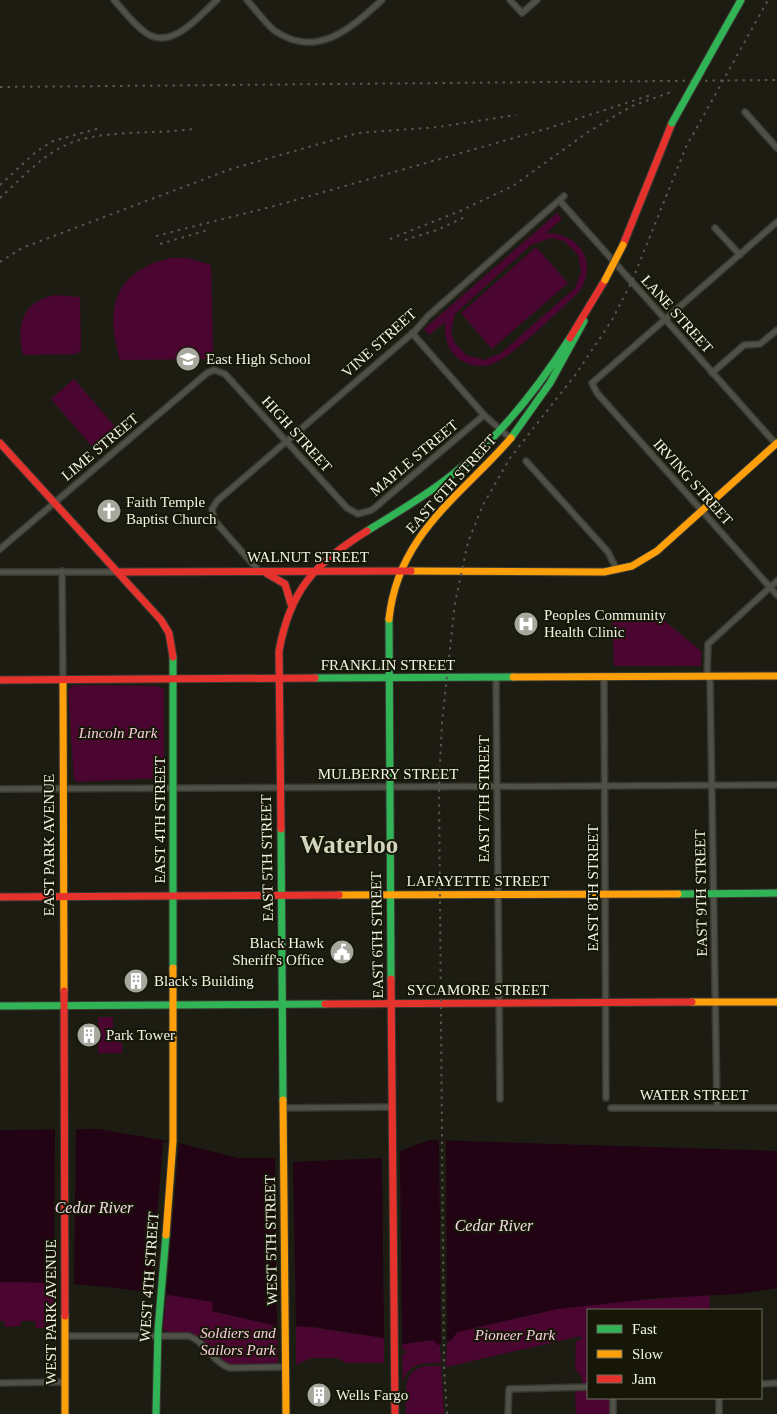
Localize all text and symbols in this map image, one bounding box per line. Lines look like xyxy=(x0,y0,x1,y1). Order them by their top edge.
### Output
street label: LANE STREET xyxy=(638,272,716,356)
street label: VINE STREET xyxy=(339,305,419,381)
school or university icon: East High School xyxy=(175,346,201,372)
place label: East High School xyxy=(206,351,311,367)
street label: HIGH STREET xyxy=(259,393,335,475)
street label: LIME STREET xyxy=(58,410,142,484)
street label: MAPLE STREET xyxy=(367,417,461,499)
street label: EAST 6TH STREET xyxy=(402,431,500,537)
street label: IRVING STREET xyxy=(650,436,736,528)
place label: Faith Temple Baptist Church xyxy=(126,494,217,527)
church icon: Faith Temple Baptist Church xyxy=(96,498,122,524)
street label: WALNUT STREET xyxy=(247,549,369,565)
place label: Peoples Community Health Clinic xyxy=(544,607,667,640)
hospital icon: Peoples Community Health Clinic xyxy=(513,611,539,637)
street label: FRANKLIN STREET xyxy=(321,657,455,673)
park label: Lincoln Park xyxy=(78,725,158,741)
street label: EAST 7TH STREET xyxy=(476,735,492,863)
street label: EAST 4TH STREET xyxy=(152,756,168,884)
street label: MULBERRY STREET xyxy=(318,766,458,782)
street label: EAST PARK AVENUE xyxy=(41,774,57,916)
street label: EAST 5TH STREET xyxy=(258,794,276,922)
street label: EAST 8TH STREET xyxy=(585,824,601,952)
street label: EAST 9TH STREET xyxy=(692,829,710,957)
district label: Waterloo xyxy=(300,831,398,858)
street label: EAST 6TH STREET xyxy=(368,871,386,999)
street label: LAFAYETTE STREET xyxy=(407,873,549,889)
place label: Black Hawk Sheriff's Office xyxy=(232,935,324,968)
public building icon: Black Hawk Sheriff's Office xyxy=(329,939,355,965)
building icon: Black's Building xyxy=(123,968,149,994)
place label: Black's Building xyxy=(154,973,254,989)
street label: SYCAMORE STREET xyxy=(407,982,549,998)
building icon: Park Tower xyxy=(76,1022,102,1048)
place label: Park Tower xyxy=(106,1027,175,1043)
street label: WATER STREET xyxy=(640,1087,748,1103)
street label: WEST 5TH STREET xyxy=(262,1175,280,1305)
water label: Cedar River xyxy=(55,1199,134,1216)
street label: WEST 4TH STREET xyxy=(136,1211,162,1343)
water label: Cedar River xyxy=(455,1217,534,1234)
street label: WEST PARK AVENUE xyxy=(43,1239,59,1385)
legend xyxy=(587,1309,762,1399)
text: Fast xyxy=(632,1321,658,1337)
park label: Soldiers and Sailors Park xyxy=(200,1325,276,1358)
park label: Pioneer Park xyxy=(474,1327,556,1343)
text: Slow xyxy=(632,1346,663,1362)
text: Jam xyxy=(632,1371,656,1387)
building icon: Wells Fargo xyxy=(306,1382,332,1408)
place label: Wells Fargo xyxy=(336,1387,408,1403)

